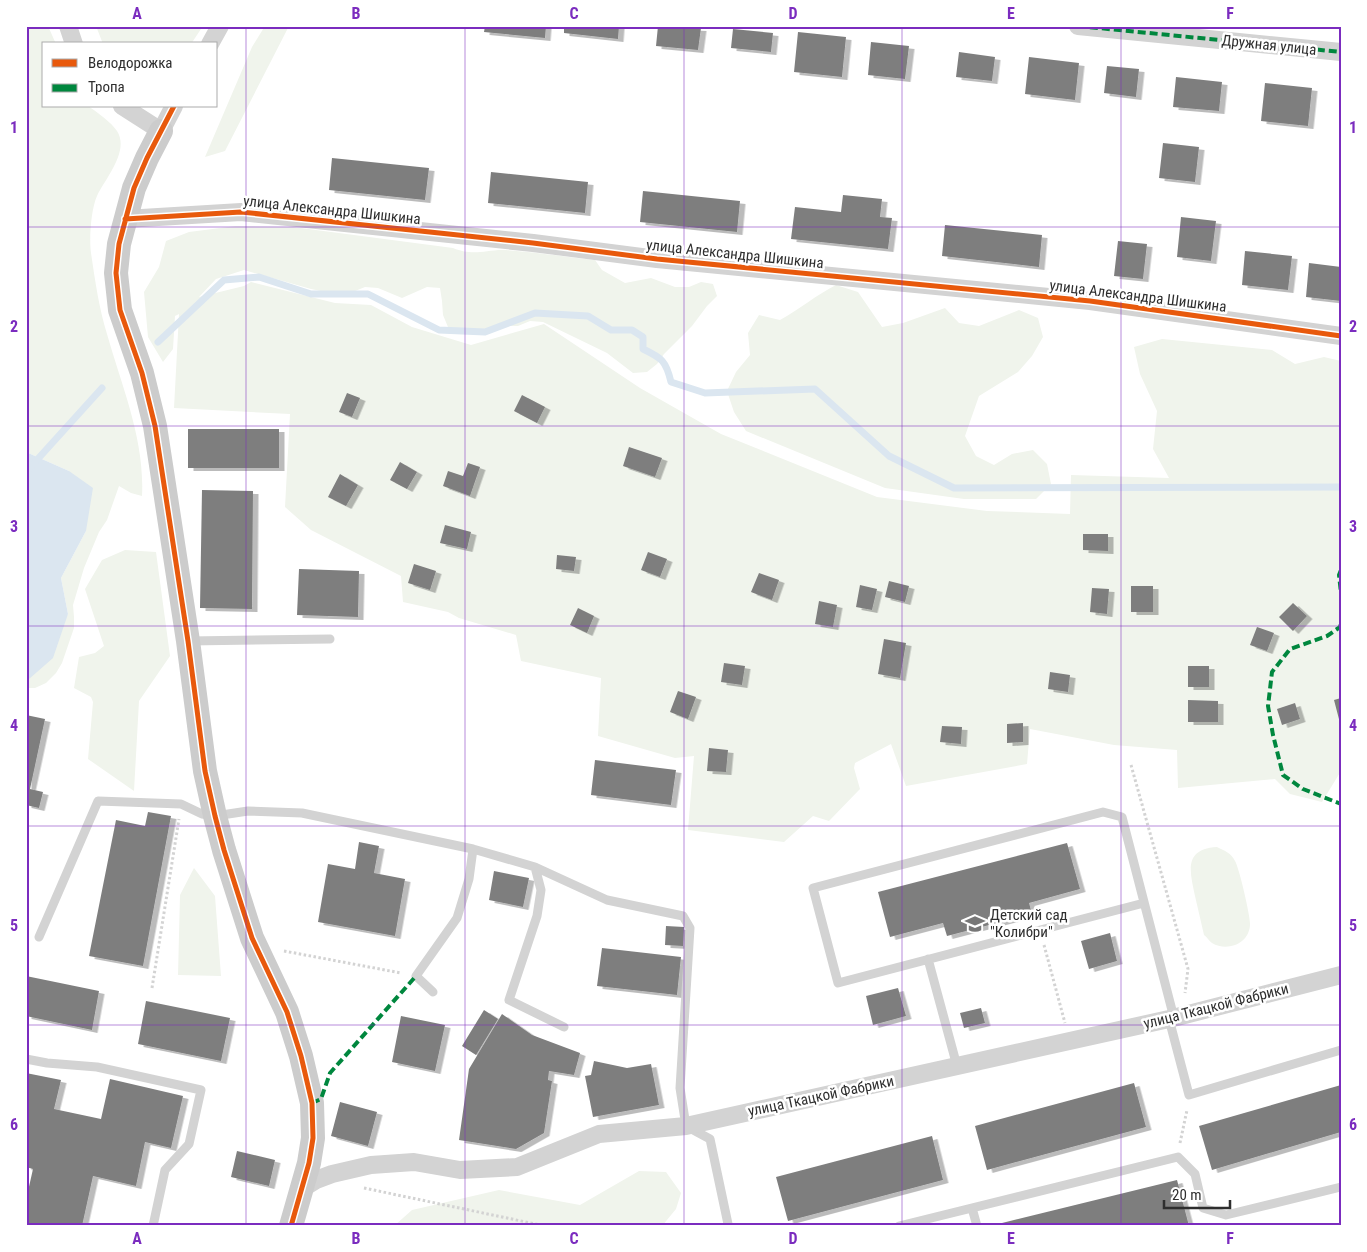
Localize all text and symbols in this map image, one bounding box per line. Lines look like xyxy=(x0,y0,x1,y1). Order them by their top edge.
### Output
text: A xyxy=(132,4,142,23)
text: B xyxy=(352,4,361,23)
text: C xyxy=(569,4,579,23)
text: D xyxy=(788,4,798,23)
text: E xyxy=(1007,4,1015,23)
text: F xyxy=(1226,4,1234,23)
street label: Дружная улица xyxy=(1221,31,1317,59)
legend xyxy=(42,42,218,108)
text: Велодорожка xyxy=(88,54,173,72)
text: Тропа xyxy=(88,78,125,96)
text: 1 xyxy=(10,118,18,137)
text: 1 xyxy=(1349,118,1357,137)
street label: улица Александра Шишкина xyxy=(242,192,422,228)
street label: улица Александра Шишкина xyxy=(645,236,825,272)
street label: улица Александра Шишкина xyxy=(1048,276,1228,316)
text: 2 xyxy=(10,317,18,336)
text: 2 xyxy=(1349,317,1357,336)
text: 3 xyxy=(10,517,18,536)
text: 3 xyxy=(1349,517,1357,536)
text: 4 xyxy=(10,716,18,735)
text: 4 xyxy=(1349,716,1357,735)
place label: Детский сад "Колибри" xyxy=(990,906,1068,941)
school or university icon: Детский сад "Колибри" xyxy=(964,913,986,935)
text: 5 xyxy=(10,916,18,935)
text: 5 xyxy=(1349,916,1357,935)
street label: улица Ткацкой Фабрики xyxy=(1142,979,1290,1033)
street label: улица Ткацкой Фабрики xyxy=(746,1072,896,1120)
text: 6 xyxy=(10,1115,18,1134)
text: 6 xyxy=(1349,1115,1357,1134)
scale bar xyxy=(1164,1177,1231,1209)
text: 20 m xyxy=(1172,1186,1202,1204)
text: A xyxy=(132,1229,142,1248)
text: B xyxy=(352,1229,361,1248)
text: C xyxy=(569,1229,579,1248)
text: D xyxy=(788,1229,798,1248)
text: E xyxy=(1007,1229,1015,1248)
text: F xyxy=(1226,1229,1234,1248)

